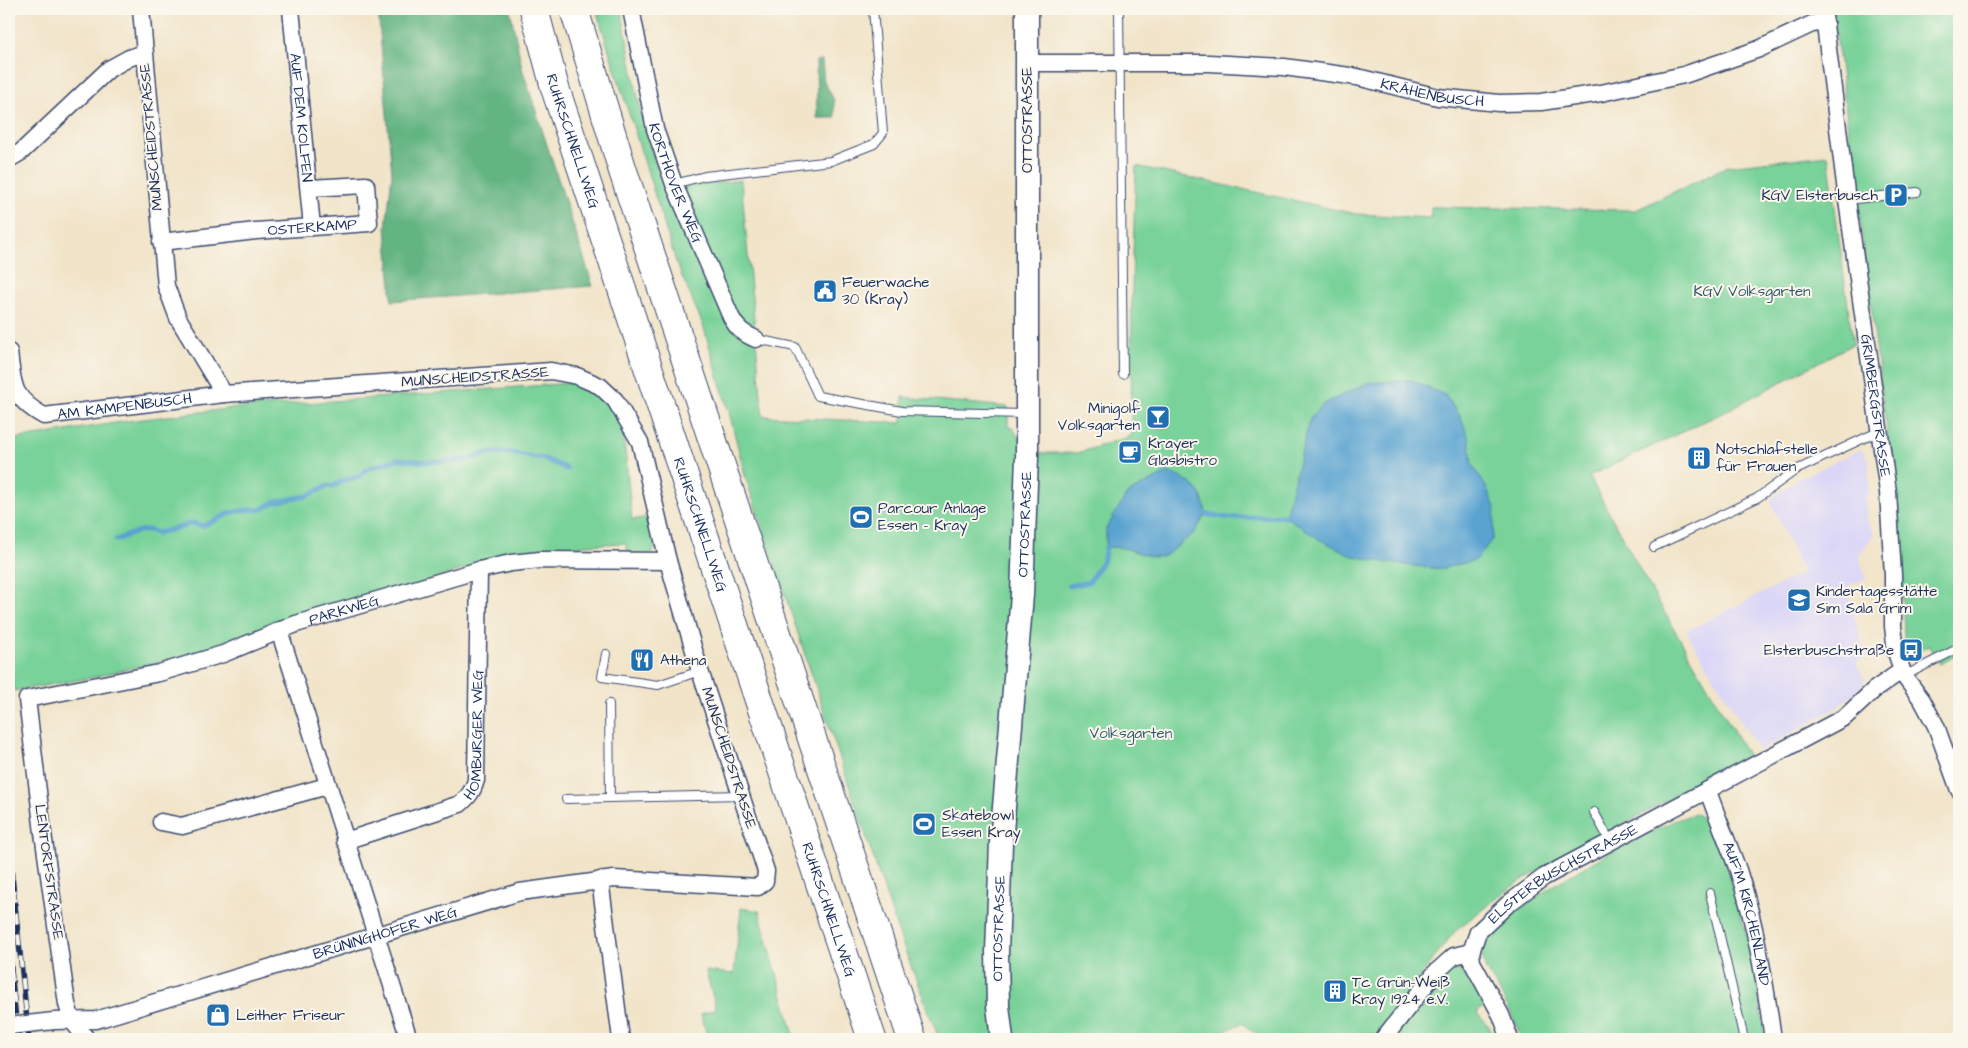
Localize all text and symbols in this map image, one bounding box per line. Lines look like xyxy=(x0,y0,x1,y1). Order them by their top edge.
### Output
street label: AUF DEM KOLFEN xyxy=(285,52,318,183)
street label: MUNSCHEIDSTRASSE xyxy=(134,62,168,212)
street label: OTTOSTRASSE xyxy=(1017,67,1038,173)
street label: RUHRSCHNELLWEG xyxy=(541,72,605,212)
street label: KRÄHENBUSCH xyxy=(1378,73,1485,112)
street label: KORTHOVER WEG xyxy=(644,121,709,246)
parking icon: KGV Elsterbusch xyxy=(1883,182,1909,208)
place label: KGV Elsterbusch xyxy=(1761,185,1879,206)
street label: OSTERKAMP xyxy=(267,213,358,241)
place label: Feuerwache 30 (Kray) xyxy=(842,272,929,311)
public building icon: Feuerwache 30 (Kray) xyxy=(812,278,838,304)
park label: KGV Volksgarten xyxy=(1693,281,1811,303)
street label: GRIMBERGSTRASSE xyxy=(1855,333,1896,478)
street label: MUNSCHEIDSTRASSE xyxy=(401,361,550,393)
street label: AM KAMPENBUSCH xyxy=(56,387,193,425)
place label: Minigolf Volksgarten xyxy=(1058,398,1141,437)
bar icon: Minigolf Volksgarten xyxy=(1145,404,1171,430)
place label: Krayer Glasbistro xyxy=(1148,433,1217,471)
cafe icon: Krayer Glasbistro xyxy=(1117,439,1143,465)
place label: Notschlafstelle für Frauen xyxy=(1716,439,1818,477)
building icon: Notschlafstelle für Frauen xyxy=(1686,445,1712,471)
street label: RUHRSCHNELLWEG xyxy=(668,455,733,595)
street label: OTTOSTRASSE xyxy=(1012,471,1037,578)
place label: Parcour Anlage Essen - Kray xyxy=(878,498,986,537)
sports icon: Parcour Anlage Essen - Kray xyxy=(848,504,874,530)
place label: Kindertagesstätte Sim Sala Grim xyxy=(1816,581,1937,619)
school or university icon: Kindertagesstätte Sim Sala Grim xyxy=(1786,587,1812,613)
street label: PARKWEG xyxy=(306,589,382,630)
bus stop icon: Elsterbuschstraße xyxy=(1898,637,1924,663)
place label: Elsterbuschstraße xyxy=(1764,640,1894,661)
restaurant icon: Athena xyxy=(629,647,655,673)
place label: Athena xyxy=(660,650,707,671)
street label: HOMBURGER WEG xyxy=(458,669,488,804)
street label: MUNSCHEIDSTRASSE xyxy=(696,684,762,832)
park label: Volksgarten xyxy=(1090,723,1173,745)
street label: LENTORFSTRASSE xyxy=(29,803,69,941)
place label: Skatebowl Essen Kray xyxy=(942,805,1021,844)
sports icon: Skatebowl Essen Kray xyxy=(911,811,937,837)
street label: ELSTERBUSCHSTRASSE xyxy=(1483,819,1641,928)
street label: AUF'M KIRCHENLAND xyxy=(1718,838,1775,988)
street label: RUHRSCHNELLWEG xyxy=(797,840,861,980)
street label: OTTOSTRASSE xyxy=(986,875,1010,982)
street label: BRÜNINGHOFER WEG xyxy=(310,901,460,964)
place label: Tc Grün-Weiß Kray 1924 e.V. xyxy=(1352,972,1450,1011)
building icon: Tc Grün-Weiß Kray 1924 e.V. xyxy=(1322,978,1348,1004)
shop icon: Leither Friseur xyxy=(205,1002,231,1028)
place label: Leither Friseur xyxy=(236,1005,345,1026)

